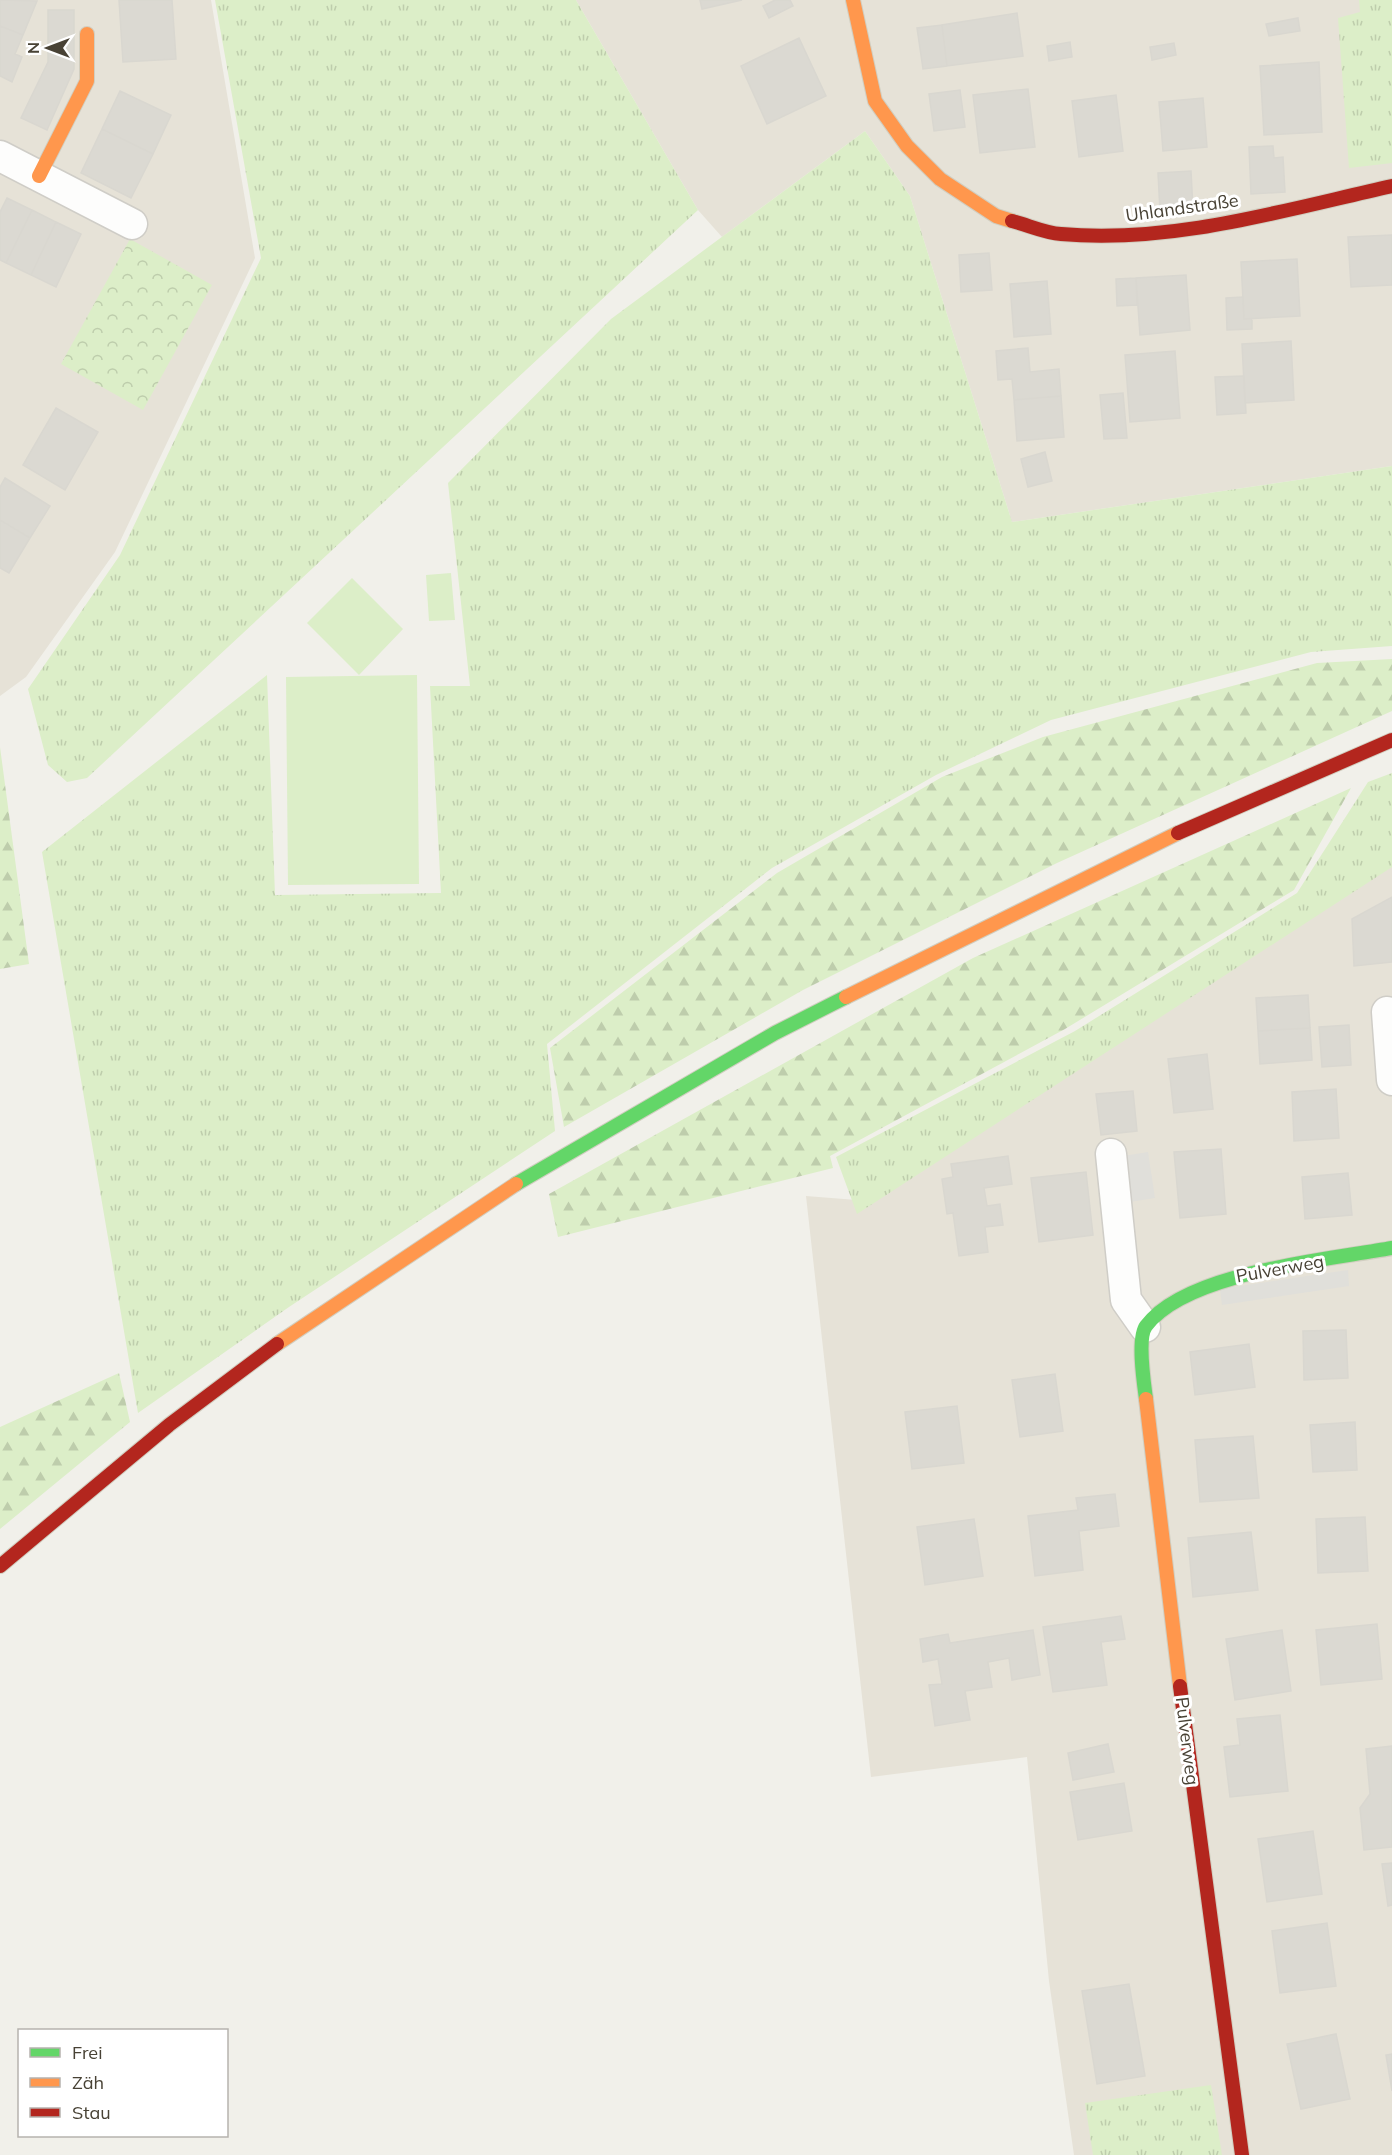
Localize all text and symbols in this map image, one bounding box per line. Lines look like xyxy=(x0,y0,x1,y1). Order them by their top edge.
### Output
north arrow xyxy=(18,18,78,78)
text: N xyxy=(23,42,43,54)
street label: Uhlandstraße xyxy=(1124,188,1240,227)
street label: Pulverweg xyxy=(1234,1249,1326,1288)
street label: Pulverweg xyxy=(1171,1696,1204,1786)
legend xyxy=(18,2029,228,2137)
text: Frei xyxy=(72,2041,102,2064)
text: Zäh xyxy=(72,2071,104,2094)
text: Stau xyxy=(72,2101,111,2124)

